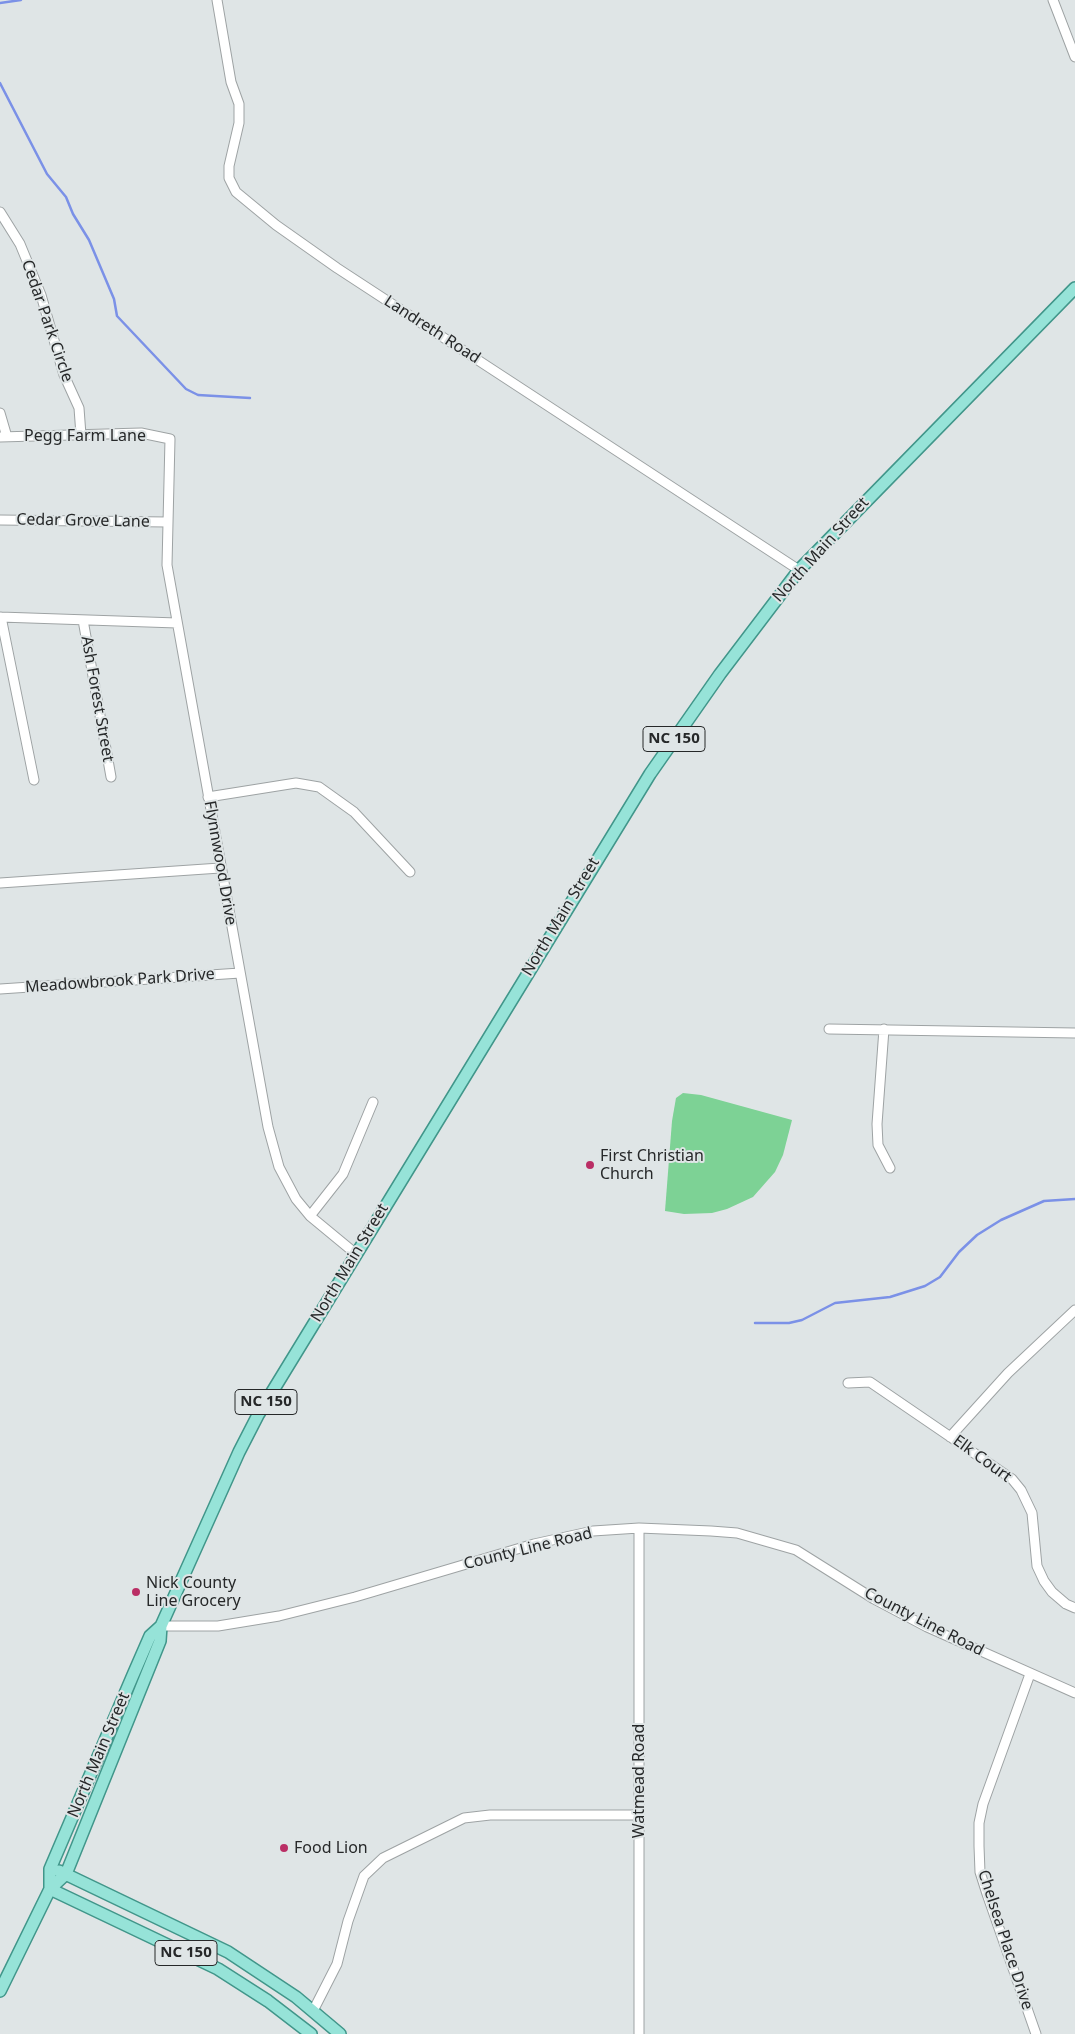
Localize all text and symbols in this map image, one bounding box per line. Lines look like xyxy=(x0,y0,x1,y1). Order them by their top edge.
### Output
street label: Cedar Park Circle xyxy=(17,257,77,385)
street label: Landreth Road xyxy=(380,292,484,368)
street label: Pegg Farm Lane xyxy=(24,426,146,446)
street label: North Main Street xyxy=(769,494,873,606)
street label: Cedar Grove Lane xyxy=(16,510,150,532)
street label: Ash Forest Street xyxy=(76,635,118,763)
road number: NC 150 xyxy=(643,726,705,752)
street label: Flynnwood Drive xyxy=(200,799,240,927)
street label: North Main Street xyxy=(518,854,604,980)
street label: Meadowbrook Park Drive xyxy=(25,965,215,997)
place label: First Christian Church xyxy=(600,1146,704,1184)
marker: First Christian Church xyxy=(584,1159,596,1171)
street label: North Main Street xyxy=(307,1200,393,1326)
road number: NC 150 xyxy=(235,1390,297,1414)
street label: Elk Court xyxy=(949,1431,1015,1487)
street label: County Line Road xyxy=(462,1524,594,1574)
place label: Nick County Line Grocery xyxy=(146,1573,241,1611)
street label: County Line Road xyxy=(861,1584,987,1660)
marker: Nick County Line Grocery xyxy=(130,1586,142,1598)
street label: North Main Street xyxy=(64,1689,134,1821)
street label: Watmead Road xyxy=(629,1724,649,1838)
place label: Food Lion xyxy=(294,1838,368,1858)
marker: Food Lion xyxy=(278,1842,290,1854)
street label: Chelsea Place Drive xyxy=(973,1868,1037,2012)
road number: NC 150 xyxy=(155,1940,217,1966)

